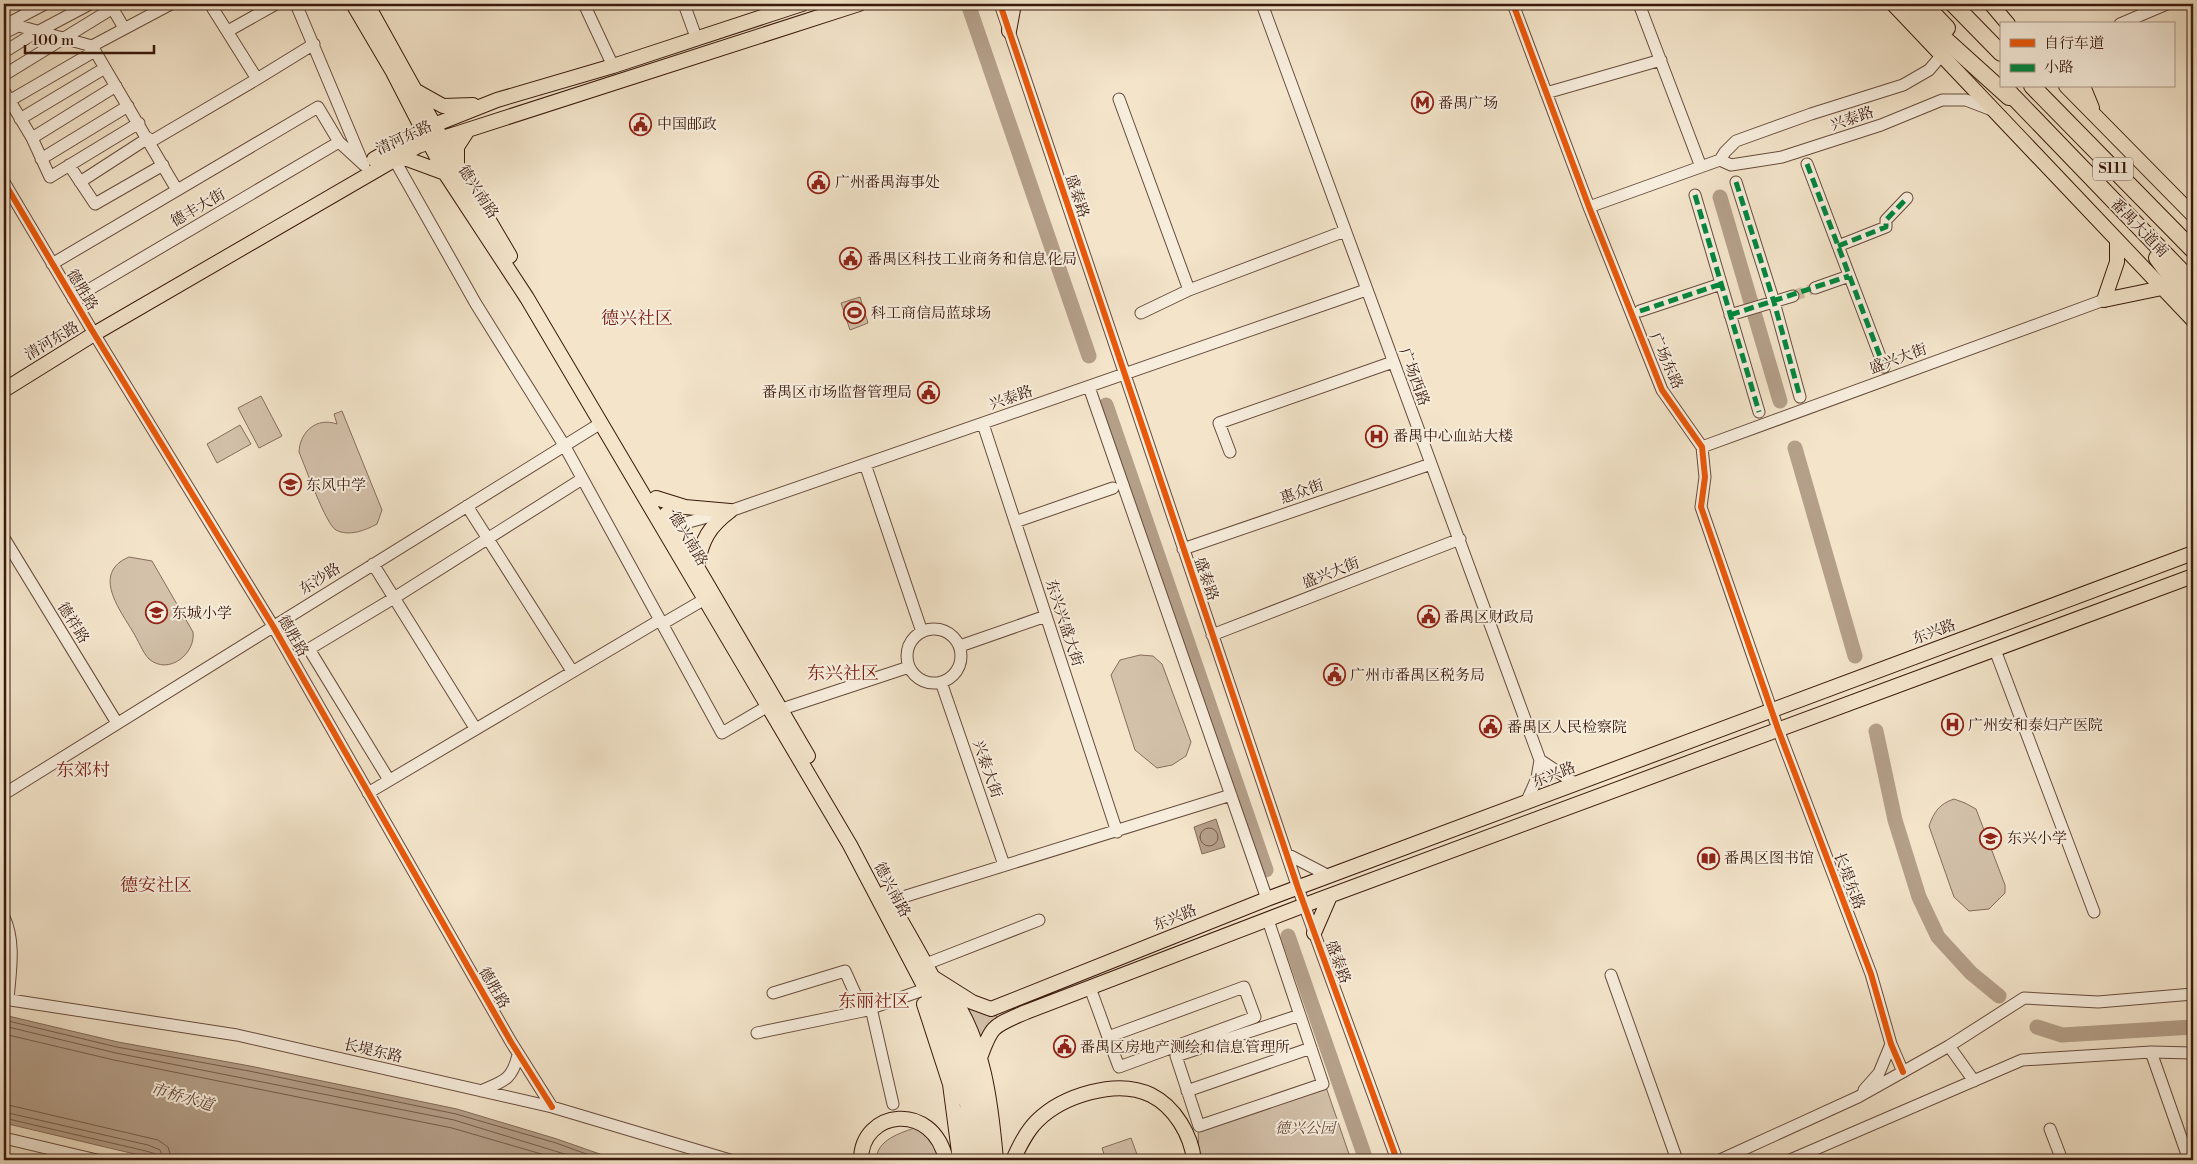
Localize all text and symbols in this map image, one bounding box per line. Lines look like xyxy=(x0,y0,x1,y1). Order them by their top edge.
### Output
scale bar xyxy=(25,22,154,54)
legend xyxy=(2000,22,2174,88)
text: 100 m xyxy=(32,31,74,50)
text: 自行车道 xyxy=(2044,34,2104,53)
text: 小路 xyxy=(2044,58,2074,77)
metro station icon: 番禺广场 xyxy=(1410,91,1434,115)
place label: 番禺广场 xyxy=(1438,94,1498,113)
street label: 兴泰路 xyxy=(1828,103,1876,135)
public building icon: 中国邮政 xyxy=(629,112,653,136)
place label: 中国邮政 xyxy=(657,115,717,134)
street label: 清河东路 xyxy=(373,117,435,159)
road number: S111 xyxy=(2093,157,2133,180)
street label: 德兴南路 xyxy=(454,162,502,222)
public building icon: 广州番禺海事处 xyxy=(807,170,831,194)
street label: 盛泰路 xyxy=(1061,172,1093,220)
place label: 广州番禺海事处 xyxy=(835,173,940,192)
street label: 德丰大街 xyxy=(167,185,229,231)
street label: 番禺大道南 xyxy=(2106,194,2172,262)
public building icon: 番禺区科技工业商务和信息化局 xyxy=(839,247,863,271)
place label: 番禺区科技工业商务和信息化局 xyxy=(867,250,1077,269)
street label: 德胜路 xyxy=(62,266,102,314)
sports icon: 科工商信局蓝球场 xyxy=(843,301,867,325)
place label: 科工商信局蓝球场 xyxy=(871,304,991,323)
district label: 德兴社区 xyxy=(601,307,673,330)
street label: 清河东路 xyxy=(21,317,83,365)
street label: 广场东路 xyxy=(1645,330,1687,392)
street label: 盛兴大街 xyxy=(1867,340,1929,378)
street label: 广场西路 xyxy=(1395,346,1433,408)
public building icon: 番禺区市场监督管理局 xyxy=(916,380,940,404)
street label: 兴泰路 xyxy=(987,382,1035,414)
place label: 番禺区市场监督管理局 xyxy=(762,383,912,402)
hospital icon: 番禺中心血站大楼 xyxy=(1365,424,1389,448)
place label: 番禺中心血站大楼 xyxy=(1393,427,1513,446)
school or university icon: 东风中学 xyxy=(278,473,302,497)
place label: 东风中学 xyxy=(306,476,366,495)
street label: 惠众街 xyxy=(1278,476,1326,508)
street label: 德兴南路 xyxy=(664,508,712,570)
street label: 盛兴大街 xyxy=(1300,553,1362,593)
street label: 盛泰路 xyxy=(1190,555,1222,603)
street label: 东沙路 xyxy=(296,559,344,599)
street label: 东兴兴盛大街 xyxy=(1041,577,1087,669)
street label: 德祥路 xyxy=(53,599,93,647)
school or university icon: 东城小学 xyxy=(144,601,168,625)
place label: 东城小学 xyxy=(172,604,232,623)
public building icon: 番禺区财政局 xyxy=(1416,605,1440,629)
place label: 番禺区财政局 xyxy=(1444,608,1534,627)
street label: 德胜路 xyxy=(274,612,312,660)
street label: 东兴路 xyxy=(1910,615,1958,649)
district label: 东兴社区 xyxy=(807,662,879,685)
public building icon: 广州市番禺区税务局 xyxy=(1322,663,1346,687)
place label: 广州市番禺区税务局 xyxy=(1350,666,1485,685)
hospital icon: 广州安和泰妇产医院 xyxy=(1940,713,1964,737)
public building icon: 番禺区人民检察院 xyxy=(1479,715,1503,739)
place label: 广州安和泰妇产医院 xyxy=(1968,716,2103,735)
place label: 番禺区人民检察院 xyxy=(1507,718,1627,737)
street label: 兴泰大街 xyxy=(968,738,1006,800)
street label: 东兴路 xyxy=(1530,758,1578,792)
district label: 东郊村 xyxy=(56,759,110,782)
school or university icon: 东兴小学 xyxy=(1979,826,2003,850)
place label: 东兴小学 xyxy=(2007,829,2067,848)
library icon: 番禺区图书馆 xyxy=(1696,846,1720,870)
place label: 番禺区图书馆 xyxy=(1724,849,1814,868)
street label: 长堤东路 xyxy=(1829,850,1869,912)
street label: 德兴南路 xyxy=(870,859,914,921)
district label: 德安社区 xyxy=(120,874,192,897)
street label: 东兴路 xyxy=(1151,901,1199,935)
street label: 盛泰路 xyxy=(1321,938,1355,986)
street label: 德胜路 xyxy=(475,964,513,1012)
district label: 东丽社区 xyxy=(838,990,910,1013)
street label: 长堤东路 xyxy=(342,1035,404,1067)
public building icon: 番禺区房地产测绘和信息管理所 xyxy=(1052,1035,1076,1059)
place label: 番禺区房地产测绘和信息管理所 xyxy=(1080,1038,1290,1057)
water label: 市桥水道 xyxy=(148,1079,217,1116)
park label: 德兴公园 xyxy=(1275,1119,1337,1138)

